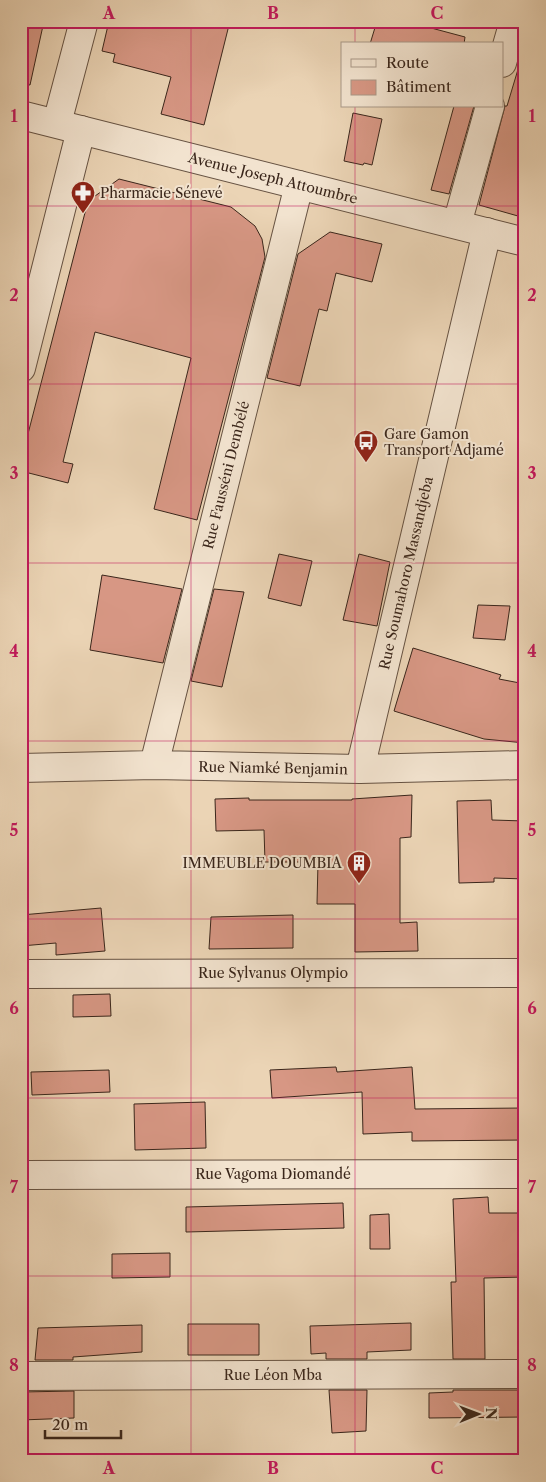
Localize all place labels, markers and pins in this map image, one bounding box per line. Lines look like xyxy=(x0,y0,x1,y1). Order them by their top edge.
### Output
pharmacy icon: Pharmacie Sénevé xyxy=(70,180,96,214)
place label: Pharmacie Sénevé xyxy=(100,184,223,202)
place label: Gare Gamon Transport Adjamé xyxy=(384,425,504,459)
bus stop icon: Gare Gamon Transport Adjamé xyxy=(353,429,379,463)
building icon: IMMEUBLE DOUMBIA xyxy=(346,850,372,884)
place label: IMMEUBLE DOUMBIA xyxy=(183,854,343,872)

